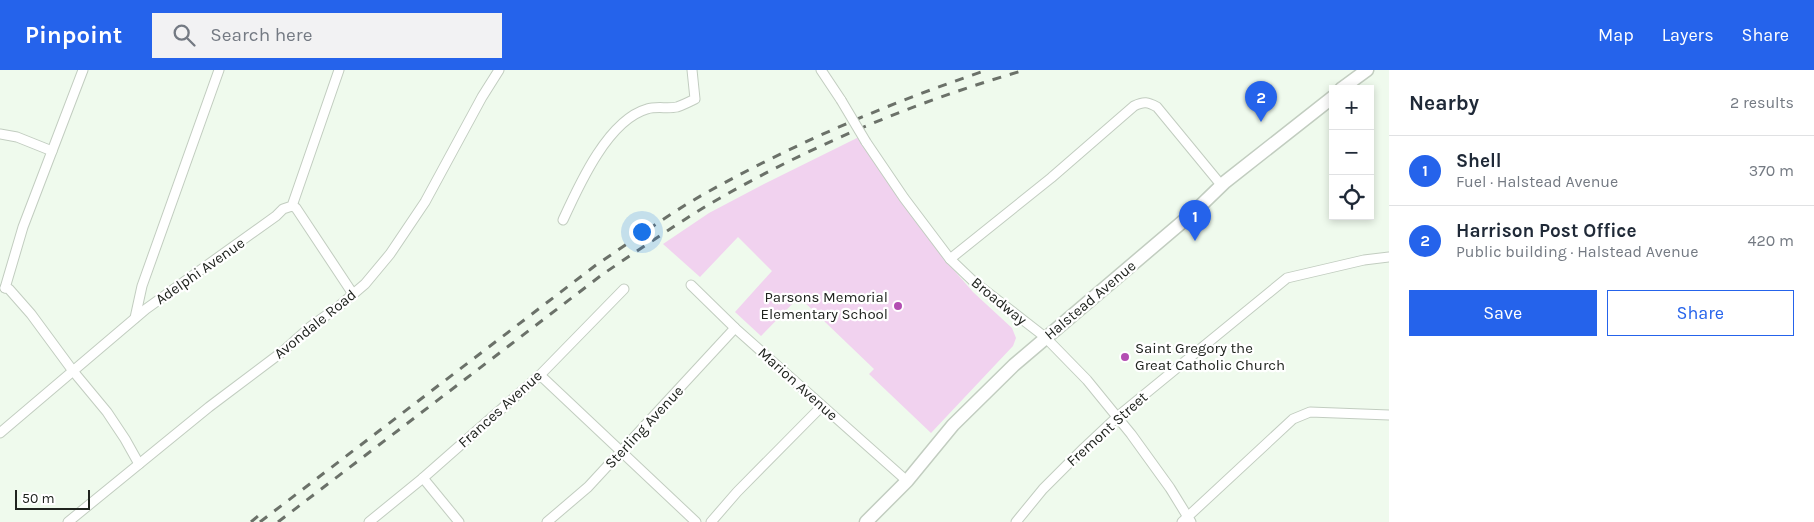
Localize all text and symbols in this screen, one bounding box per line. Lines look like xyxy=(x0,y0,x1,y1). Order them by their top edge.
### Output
search box xyxy=(152,13,502,58)
text: Pinpoint xyxy=(25,21,122,49)
icon: search xyxy=(170,21,198,49)
text: Search here xyxy=(210,24,312,46)
text: Map xyxy=(1598,24,1634,46)
text: Layers xyxy=(1662,24,1714,46)
text: Share xyxy=(1742,24,1789,46)
pin: 2 xyxy=(1245,81,1277,122)
map controls xyxy=(1329,85,1374,220)
button: + xyxy=(1329,85,1374,130)
text: Nearby xyxy=(1409,91,1479,115)
text: 2 results xyxy=(1730,93,1794,112)
button: − xyxy=(1329,130,1374,175)
text: Shell xyxy=(1456,150,1502,172)
text: 1 xyxy=(1422,161,1428,180)
text: 370 m xyxy=(1749,161,1794,180)
text: Fuel · Halstead Avenue xyxy=(1456,172,1618,191)
button: locate xyxy=(1329,175,1374,220)
pin: 1 xyxy=(1179,200,1211,241)
your location xyxy=(629,219,655,245)
text: Harrison Post Office xyxy=(1456,220,1637,242)
text: 2 xyxy=(1420,231,1430,250)
text: 420 m xyxy=(1748,231,1794,250)
street label: Adelphi Avenue xyxy=(152,234,248,308)
text: Public building · Halstead Avenue xyxy=(1456,242,1699,261)
street label: Halstead Avenue xyxy=(1041,257,1139,343)
street label: Broadway xyxy=(968,273,1030,329)
street label: Avondale Road xyxy=(270,285,360,363)
place label: Parsons Memorial Elementary School xyxy=(761,288,888,323)
button: Save xyxy=(1409,290,1597,336)
button: Share xyxy=(1607,290,1794,336)
marker: Parsons Memorial Elementary School xyxy=(892,300,904,312)
place label: Saint Gregory the Great Catholic Church xyxy=(1135,339,1285,374)
street label: Marion Avenue xyxy=(754,344,842,424)
marker: Saint Gregory the Great Catholic Church xyxy=(1119,351,1131,363)
street label: Frances Avenue xyxy=(454,367,546,451)
street label: Sterling Avenue xyxy=(601,382,687,472)
street label: Fremont Street xyxy=(1063,388,1151,470)
scale bar xyxy=(15,487,90,510)
text: 50 m xyxy=(22,490,55,507)

